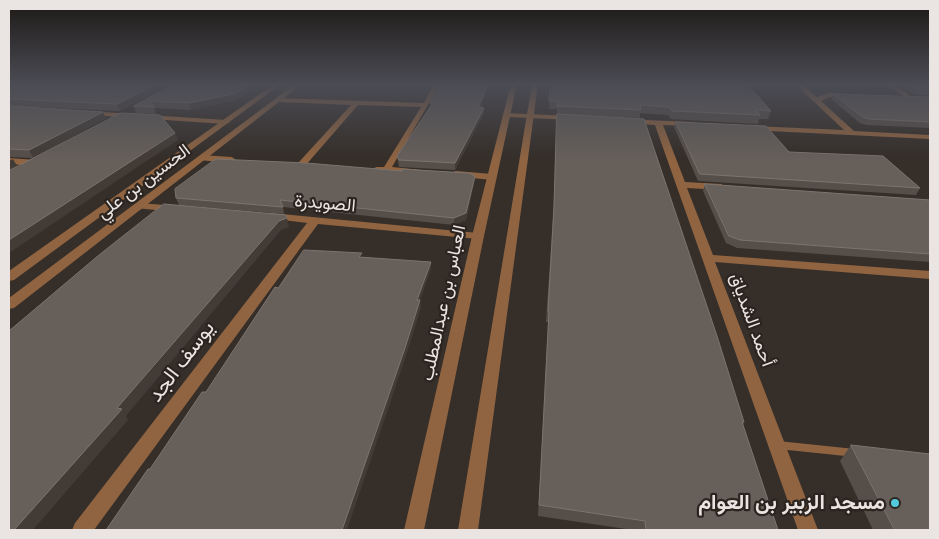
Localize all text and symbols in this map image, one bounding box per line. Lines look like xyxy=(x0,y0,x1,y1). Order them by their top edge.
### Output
street label: الحسين بن علي xyxy=(93,140,195,224)
street label: الصويدرة xyxy=(294,191,356,217)
street label: العباس بن عبدالمطلب xyxy=(417,223,471,383)
street label: أحمد الشدياق xyxy=(724,270,778,370)
street label: يوسف الجد xyxy=(143,317,221,407)
place label: مسجد الزبير بن العوام xyxy=(698,490,885,516)
marker: مسجد الزبير بن العوام xyxy=(889,497,901,509)

